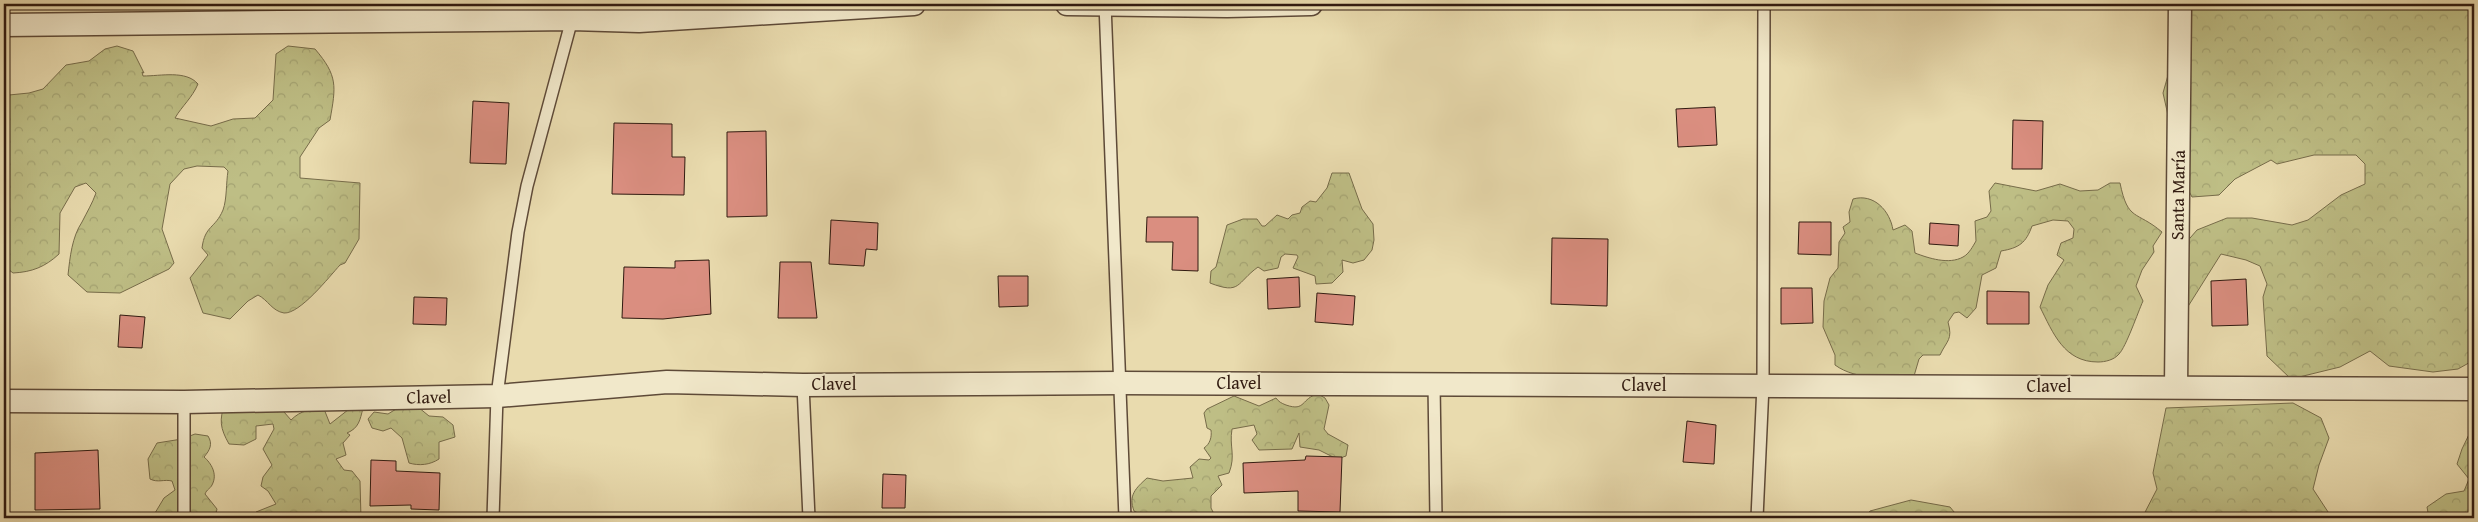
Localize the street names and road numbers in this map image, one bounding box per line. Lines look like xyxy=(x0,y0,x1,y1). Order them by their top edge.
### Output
street label: Santa María xyxy=(2163,149,2192,240)
street label: Clavel xyxy=(1216,369,1262,396)
street label: Clavel xyxy=(811,370,857,397)
street label: Clavel xyxy=(1621,371,1667,398)
street label: Clavel xyxy=(2026,372,2072,399)
street label: Clavel xyxy=(406,383,452,410)

